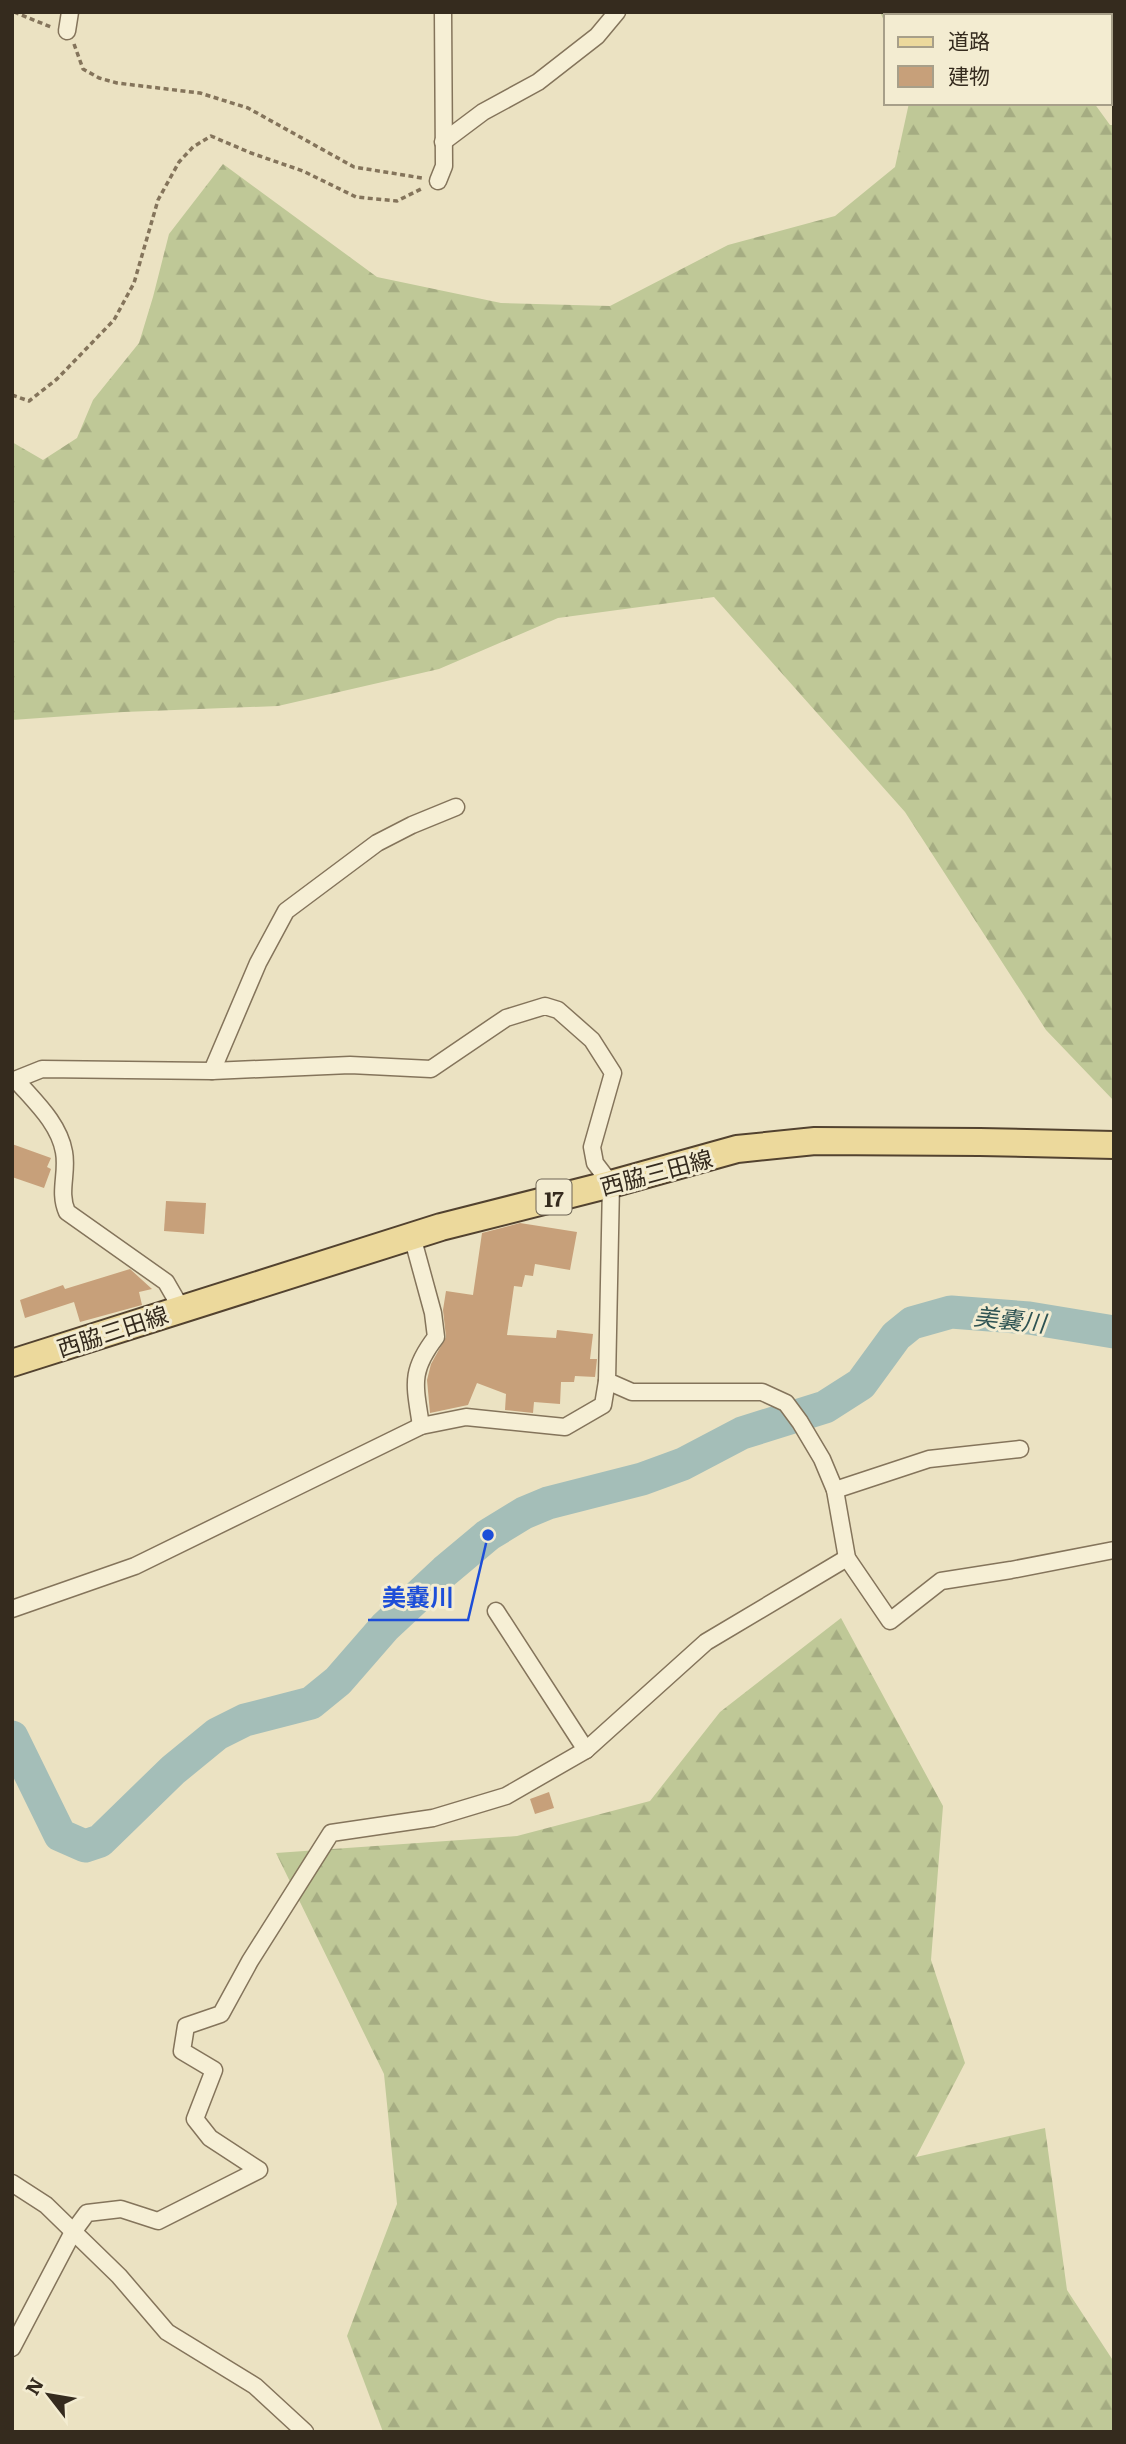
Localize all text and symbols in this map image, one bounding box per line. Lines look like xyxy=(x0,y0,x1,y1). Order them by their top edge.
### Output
legend xyxy=(884,14,1112,105)
text: 道路 xyxy=(948,24,990,55)
text: 建物 xyxy=(948,59,990,90)
street label: 西脇三田線 xyxy=(596,1140,716,1202)
road number: 17 xyxy=(536,1180,572,1214)
street label: 西脇三田線 xyxy=(52,1296,172,1364)
water label: 美嚢川 xyxy=(972,1297,1051,1339)
callout: 美嚢川 xyxy=(368,1575,468,1620)
text: 美嚢川 xyxy=(382,1578,454,1613)
north arrow xyxy=(14,2360,84,2430)
text: N xyxy=(17,2372,50,2400)

